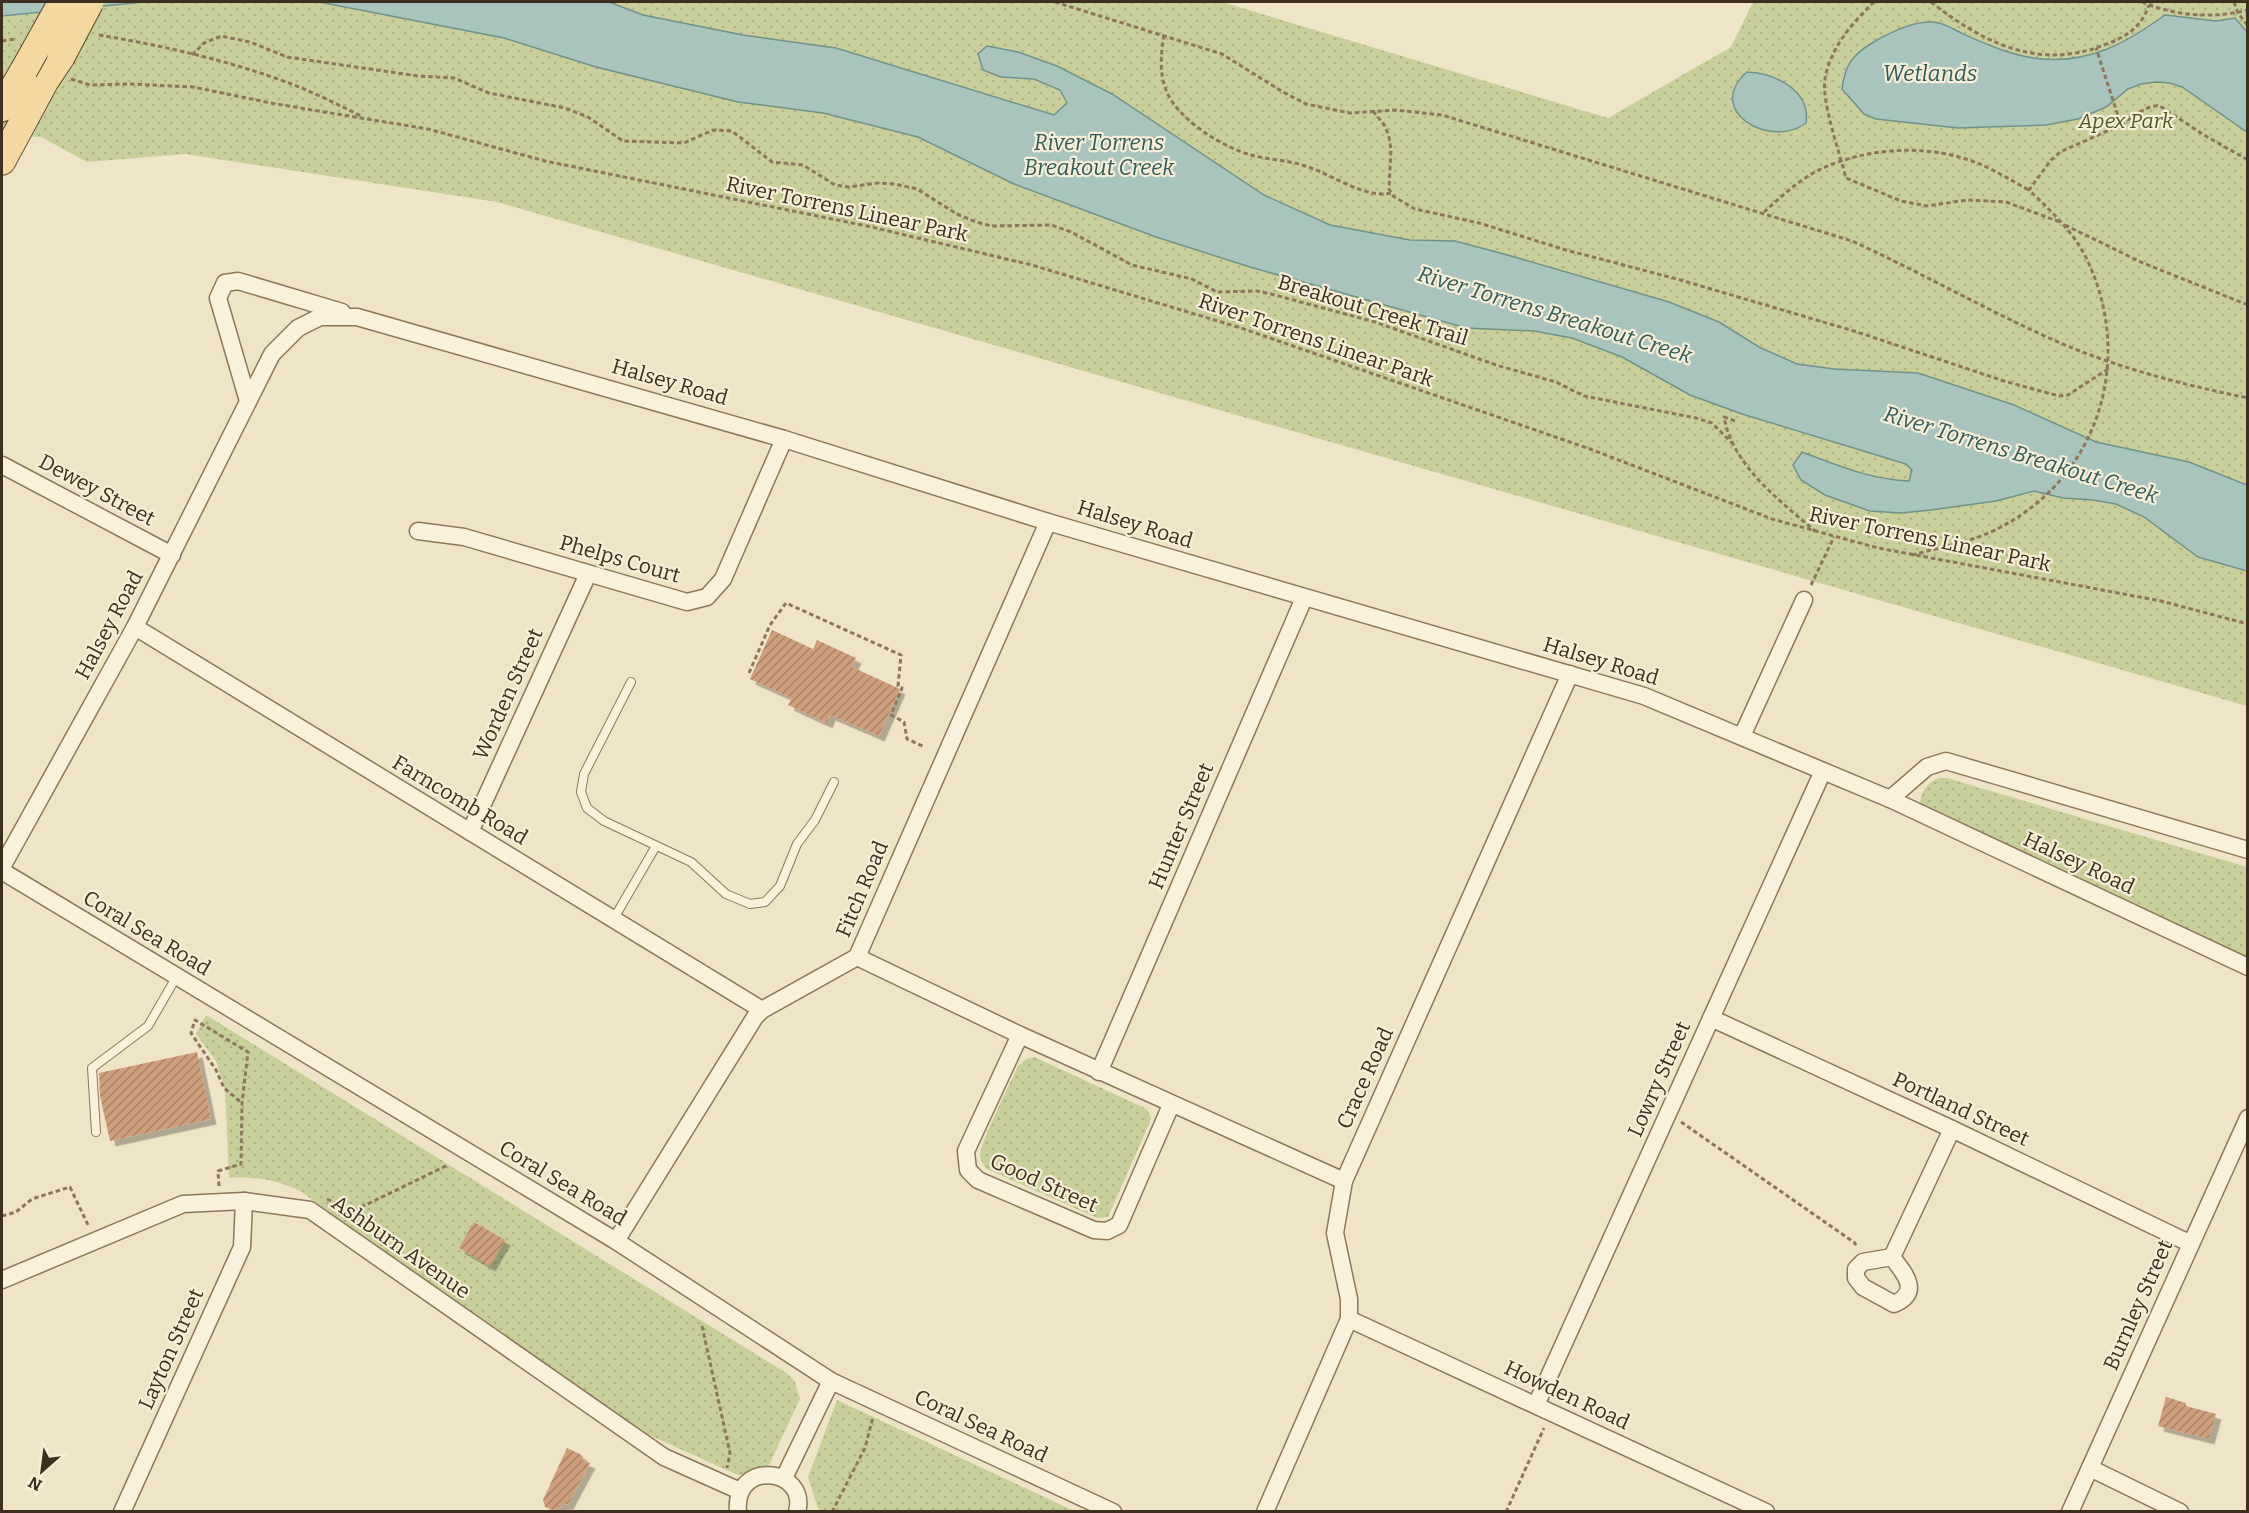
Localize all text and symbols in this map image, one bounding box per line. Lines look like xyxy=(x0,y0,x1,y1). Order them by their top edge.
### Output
water label: Wetlands xyxy=(1883,60,1977,87)
park label: Apex Park xyxy=(2078,108,2174,134)
water label: River Torrens Breakout Creek xyxy=(1024,129,1175,181)
street label: River Torrens Linear Park xyxy=(724,171,970,247)
water label: River Torrens Breakout Creek xyxy=(1414,260,1696,369)
street label: Breakout Creek Trail xyxy=(1275,269,1471,351)
street label: River Torrens Linear Park xyxy=(1195,288,1437,392)
street label: Halsey Road xyxy=(609,353,731,411)
water label: River Torrens Breakout Creek xyxy=(1880,400,2162,509)
street label: Dewey Street xyxy=(34,448,160,532)
street label: Halsey Road xyxy=(1074,494,1196,554)
street label: River Torrens Linear Park xyxy=(1807,501,2053,577)
street label: Phelps Court xyxy=(557,529,684,589)
street label: Halsey Road xyxy=(69,566,149,684)
street label: Worden Street xyxy=(467,624,549,764)
street label: Halsey Road xyxy=(1540,631,1662,691)
street label: Farncomb Road xyxy=(388,749,532,851)
street label: Hunter Street xyxy=(1143,759,1219,893)
street label: Halsey Road xyxy=(2019,826,2139,900)
street label: Fitch Road xyxy=(830,837,894,941)
street label: Coral Sea Road xyxy=(78,885,216,981)
street label: Lowry Street xyxy=(1622,1017,1696,1141)
street label: Crace Road xyxy=(1331,1023,1399,1133)
street label: Portland Street xyxy=(1889,1066,2034,1152)
street label: Coral Sea Road xyxy=(494,1135,632,1231)
street label: Good Street xyxy=(986,1148,1102,1219)
street label: Ashburn Avenue xyxy=(327,1190,475,1304)
street label: Burnley Street xyxy=(2098,1235,2179,1374)
street label: Layton Street xyxy=(133,1284,209,1414)
street label: Howden Road xyxy=(1500,1355,1634,1435)
street label: Coral Sea Road xyxy=(910,1384,1052,1468)
north arrow xyxy=(12,1441,72,1501)
text: N xyxy=(25,1473,45,1495)

